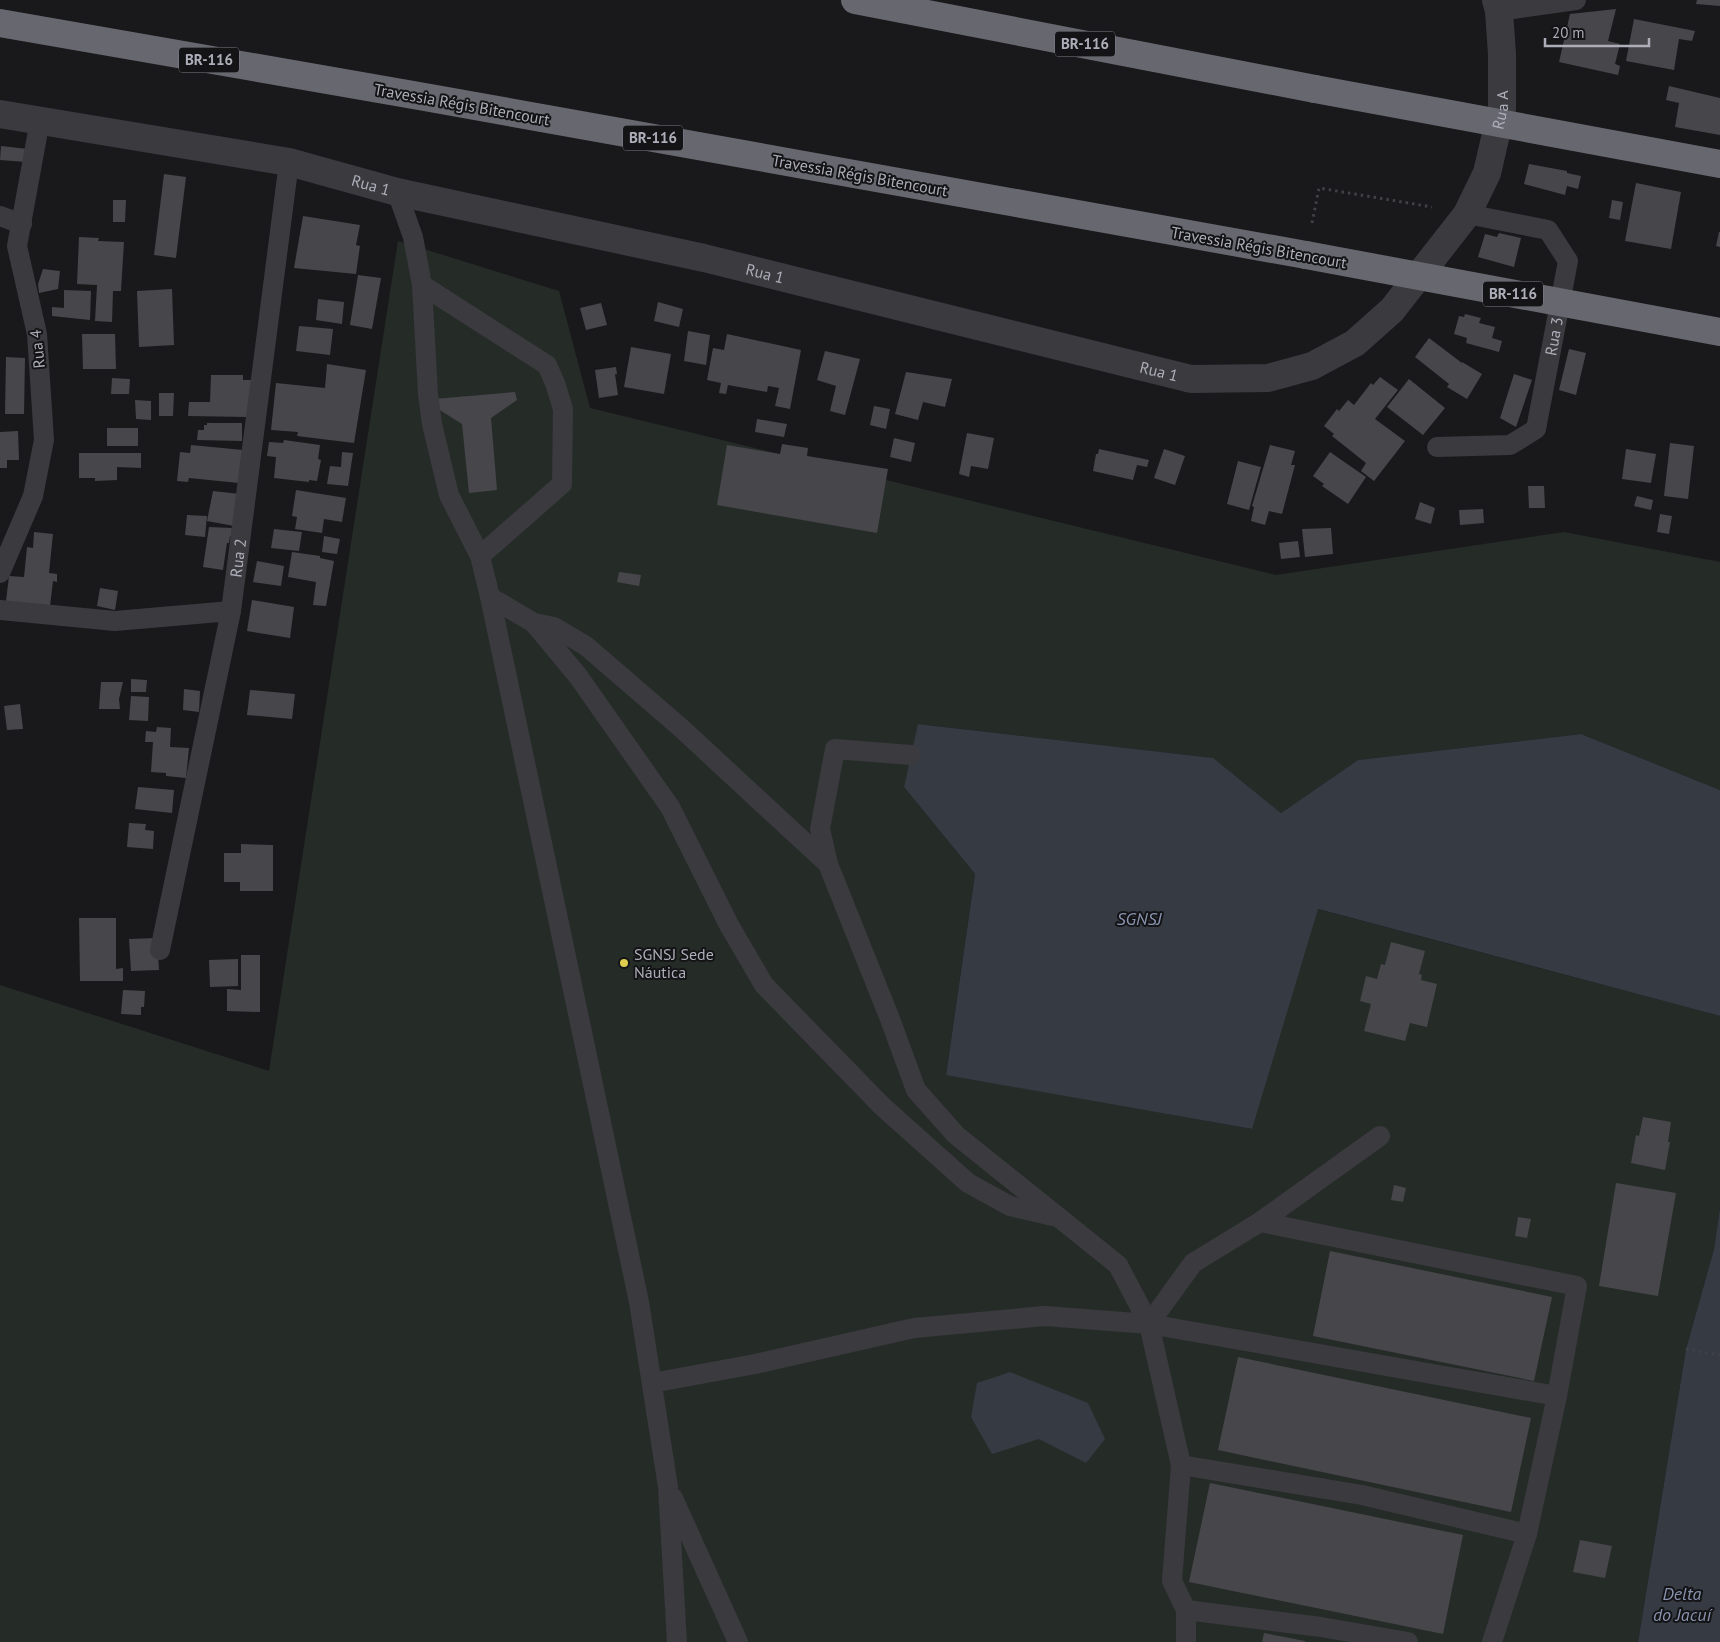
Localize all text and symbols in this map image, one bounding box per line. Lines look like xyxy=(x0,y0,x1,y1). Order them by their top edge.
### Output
scale bar xyxy=(1545,15,1649,47)
text: 20 m xyxy=(1552,23,1585,42)
road number: BR-116 xyxy=(1055,32,1115,56)
road number: BR-116 xyxy=(179,48,239,72)
street label: Travessia Régis Bitencourt xyxy=(373,79,552,129)
street label: Rua A xyxy=(1487,90,1512,131)
road number: BR-116 xyxy=(623,126,683,150)
street label: Travessia Régis Bitencourt xyxy=(771,150,950,200)
street label: Rua 1 xyxy=(349,170,392,200)
street label: Travessia Régis Bitencourt xyxy=(1170,222,1349,272)
street label: Rua 1 xyxy=(744,259,786,288)
road number: BR-116 xyxy=(1483,282,1543,306)
street label: Rua 3 xyxy=(1540,315,1567,357)
street label: Rua 4 xyxy=(25,328,49,369)
street label: Rua 1 xyxy=(1138,357,1180,385)
street label: Rua 2 xyxy=(225,537,250,578)
water label: SGNSJ xyxy=(1116,907,1163,930)
place label: SGNSJ Sede Náutica xyxy=(634,944,714,982)
marker: SGNSJ Sede Náutica xyxy=(618,957,630,969)
water label: Delta do Jacuí xyxy=(1653,1582,1713,1626)

